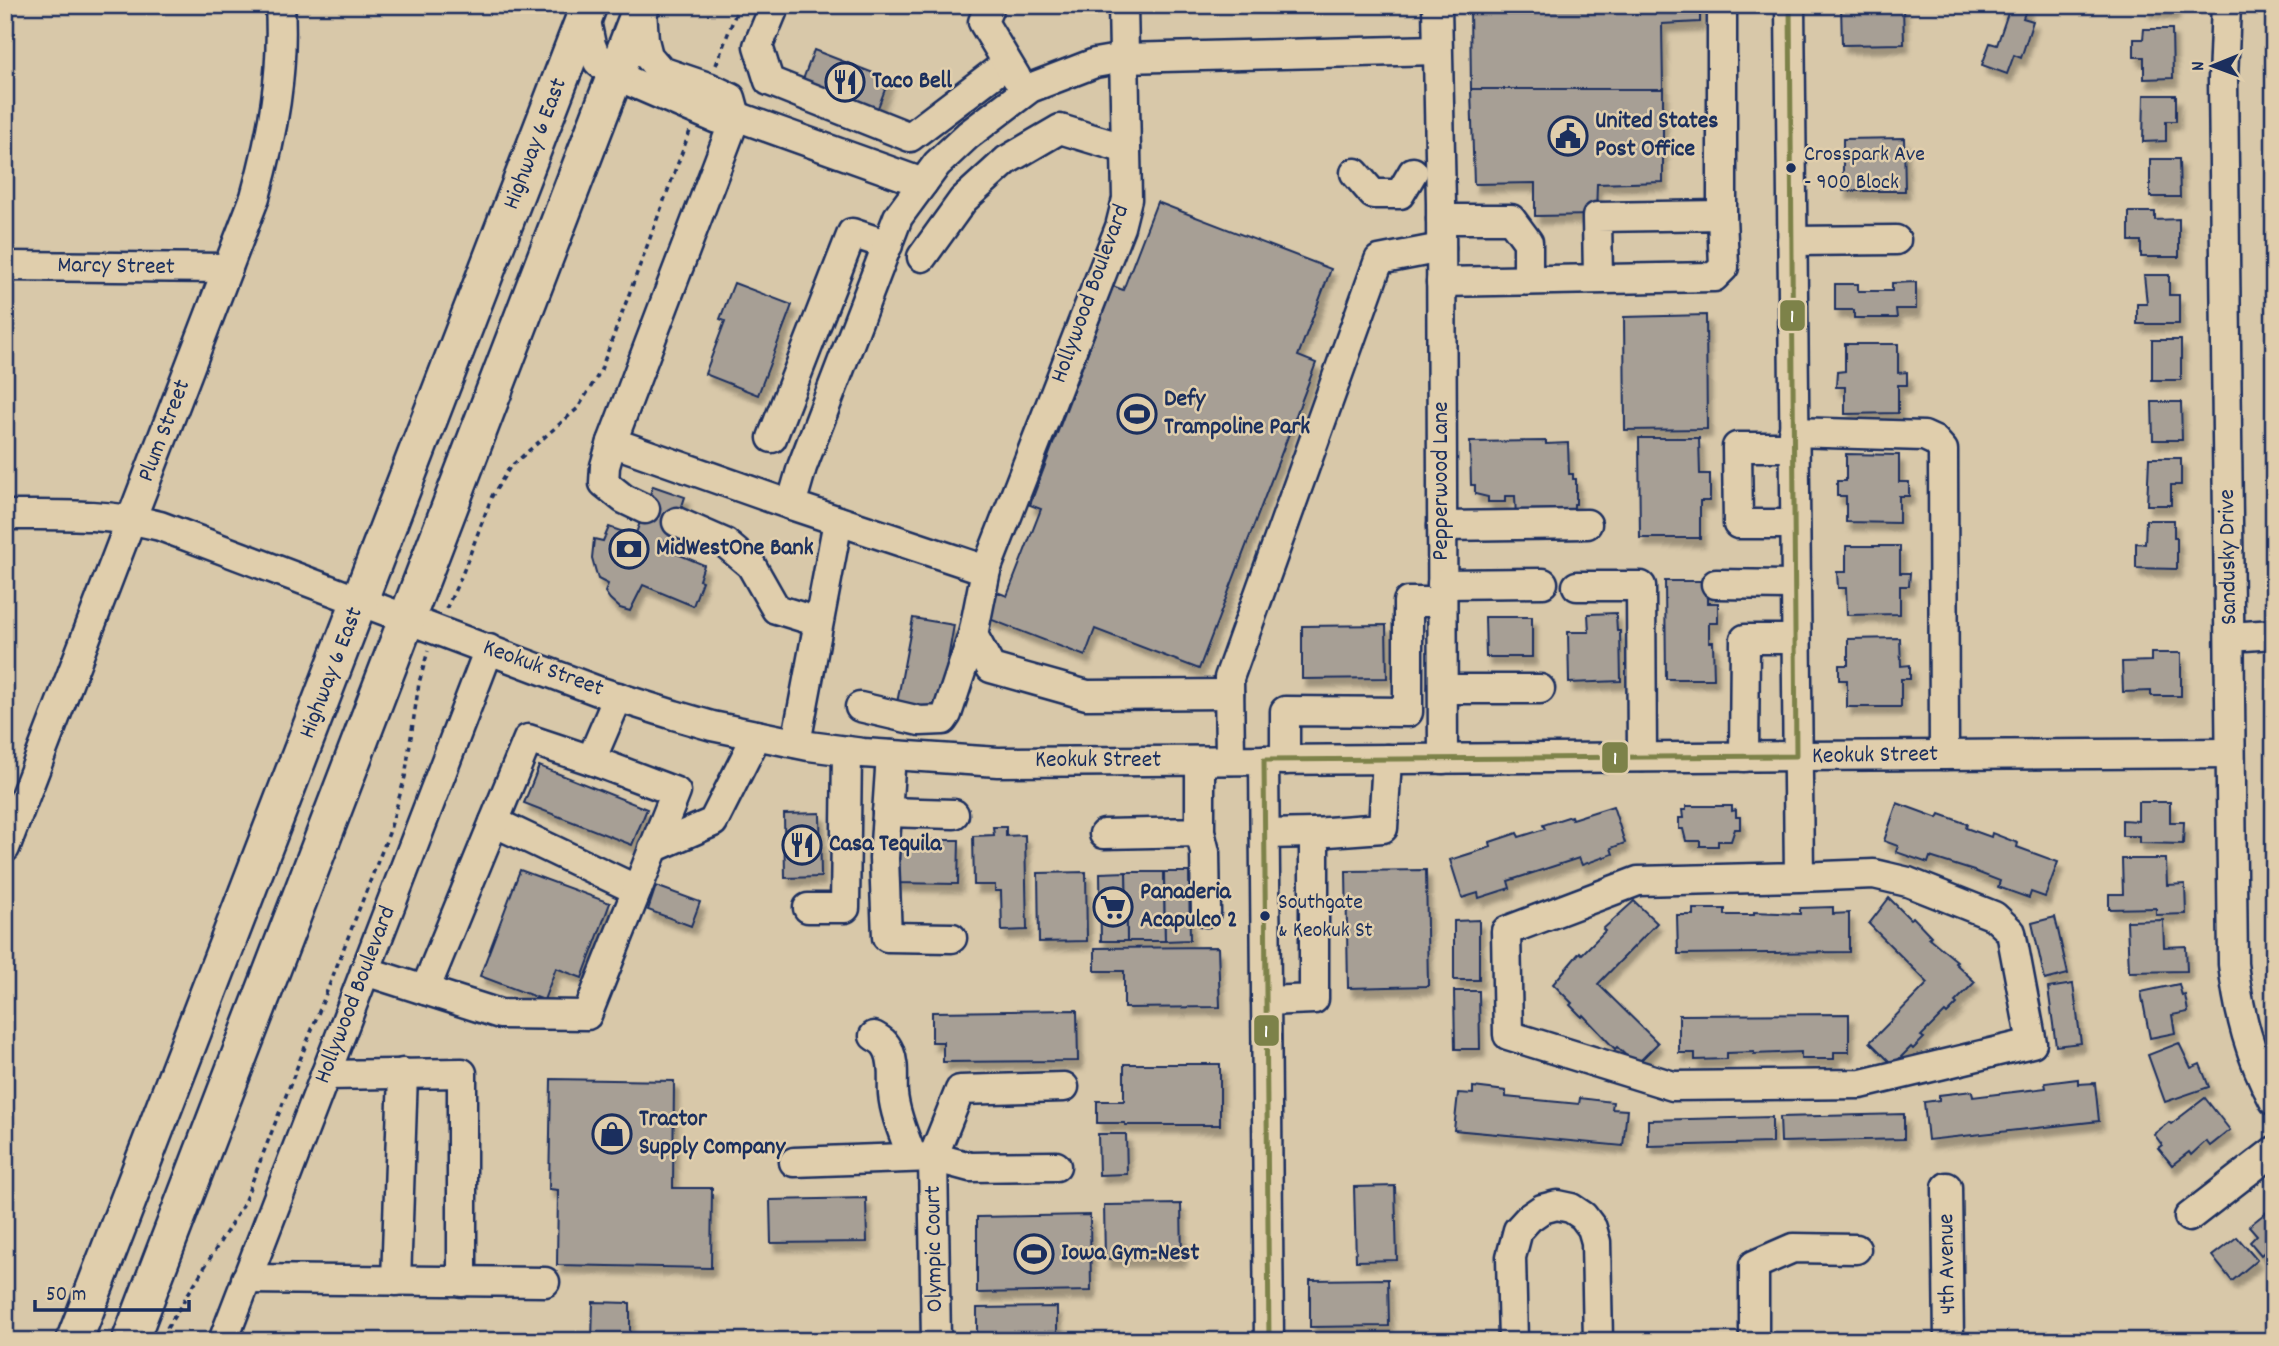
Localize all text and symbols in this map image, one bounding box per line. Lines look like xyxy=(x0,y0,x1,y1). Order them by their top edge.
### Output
north arrow xyxy=(2178,32,2248,102)
restaurant icon: Taco Bell xyxy=(824,61,866,103)
text: N xyxy=(2186,61,2213,71)
place label: Taco Bell xyxy=(872,65,952,99)
street label: Highway 6 East xyxy=(495,73,577,215)
place label: United States Post Office xyxy=(1595,105,1718,167)
public building icon: United States Post Office xyxy=(1547,115,1589,157)
place label: Crosspark Ave - 900 Block xyxy=(1804,140,1925,199)
marker: Crosspark Ave - 900 Block xyxy=(1784,161,1798,175)
street label: Hollywood Boulevard xyxy=(1043,200,1139,388)
street label: Marcy Street xyxy=(57,249,175,285)
line badge: 1 xyxy=(1779,299,1806,332)
text: 1 xyxy=(1790,305,1794,332)
street label: Plum Street xyxy=(130,375,200,487)
place label: Defy Trampoline Park xyxy=(1164,383,1310,445)
sports icon: Defy Trampoline Park xyxy=(1116,393,1158,435)
street label: Pepperwood Lane xyxy=(1425,401,1459,561)
street label: Sandusky Drive xyxy=(2211,489,2247,625)
bank icon: MidWestOne Bank xyxy=(608,528,650,570)
place label: MidWestOne Bank xyxy=(656,532,814,566)
street label: Highway 6 East xyxy=(291,602,373,744)
street label: Keokuk Street xyxy=(478,631,608,707)
street label: Keokuk Street xyxy=(1812,738,1939,774)
line badge: 1 xyxy=(1601,741,1629,774)
street label: Keokuk Street xyxy=(1035,744,1161,778)
text: 1 xyxy=(1613,747,1617,774)
restaurant icon: Casa Tequila xyxy=(781,824,823,866)
place label: Casa Tequila xyxy=(829,828,942,862)
place label: Panaderia Acapulco 2 xyxy=(1140,876,1237,938)
supermarket icon: Panaderia Acapulco 2 xyxy=(1092,886,1134,928)
place label: Southgate & Keokuk St xyxy=(1278,888,1373,947)
street label: Hollywood Boulevard xyxy=(306,901,406,1089)
marker: Southgate & Keokuk St xyxy=(1258,909,1272,923)
line badge: 1 xyxy=(1253,1014,1280,1047)
text: 1 xyxy=(1264,1020,1268,1047)
place label: Tractor Supply Company xyxy=(639,1103,786,1165)
shop icon: Tractor Supply Company xyxy=(591,1113,633,1155)
street label: Olympic Court xyxy=(917,1185,953,1313)
street label: 4th Avenue xyxy=(1930,1213,1966,1315)
sports icon: Iowa Gym-Nest xyxy=(1013,1233,1055,1275)
place label: Iowa Gym-Nest xyxy=(1061,1237,1199,1271)
scale bar xyxy=(35,1269,189,1313)
text: 50 m xyxy=(46,1281,86,1311)

